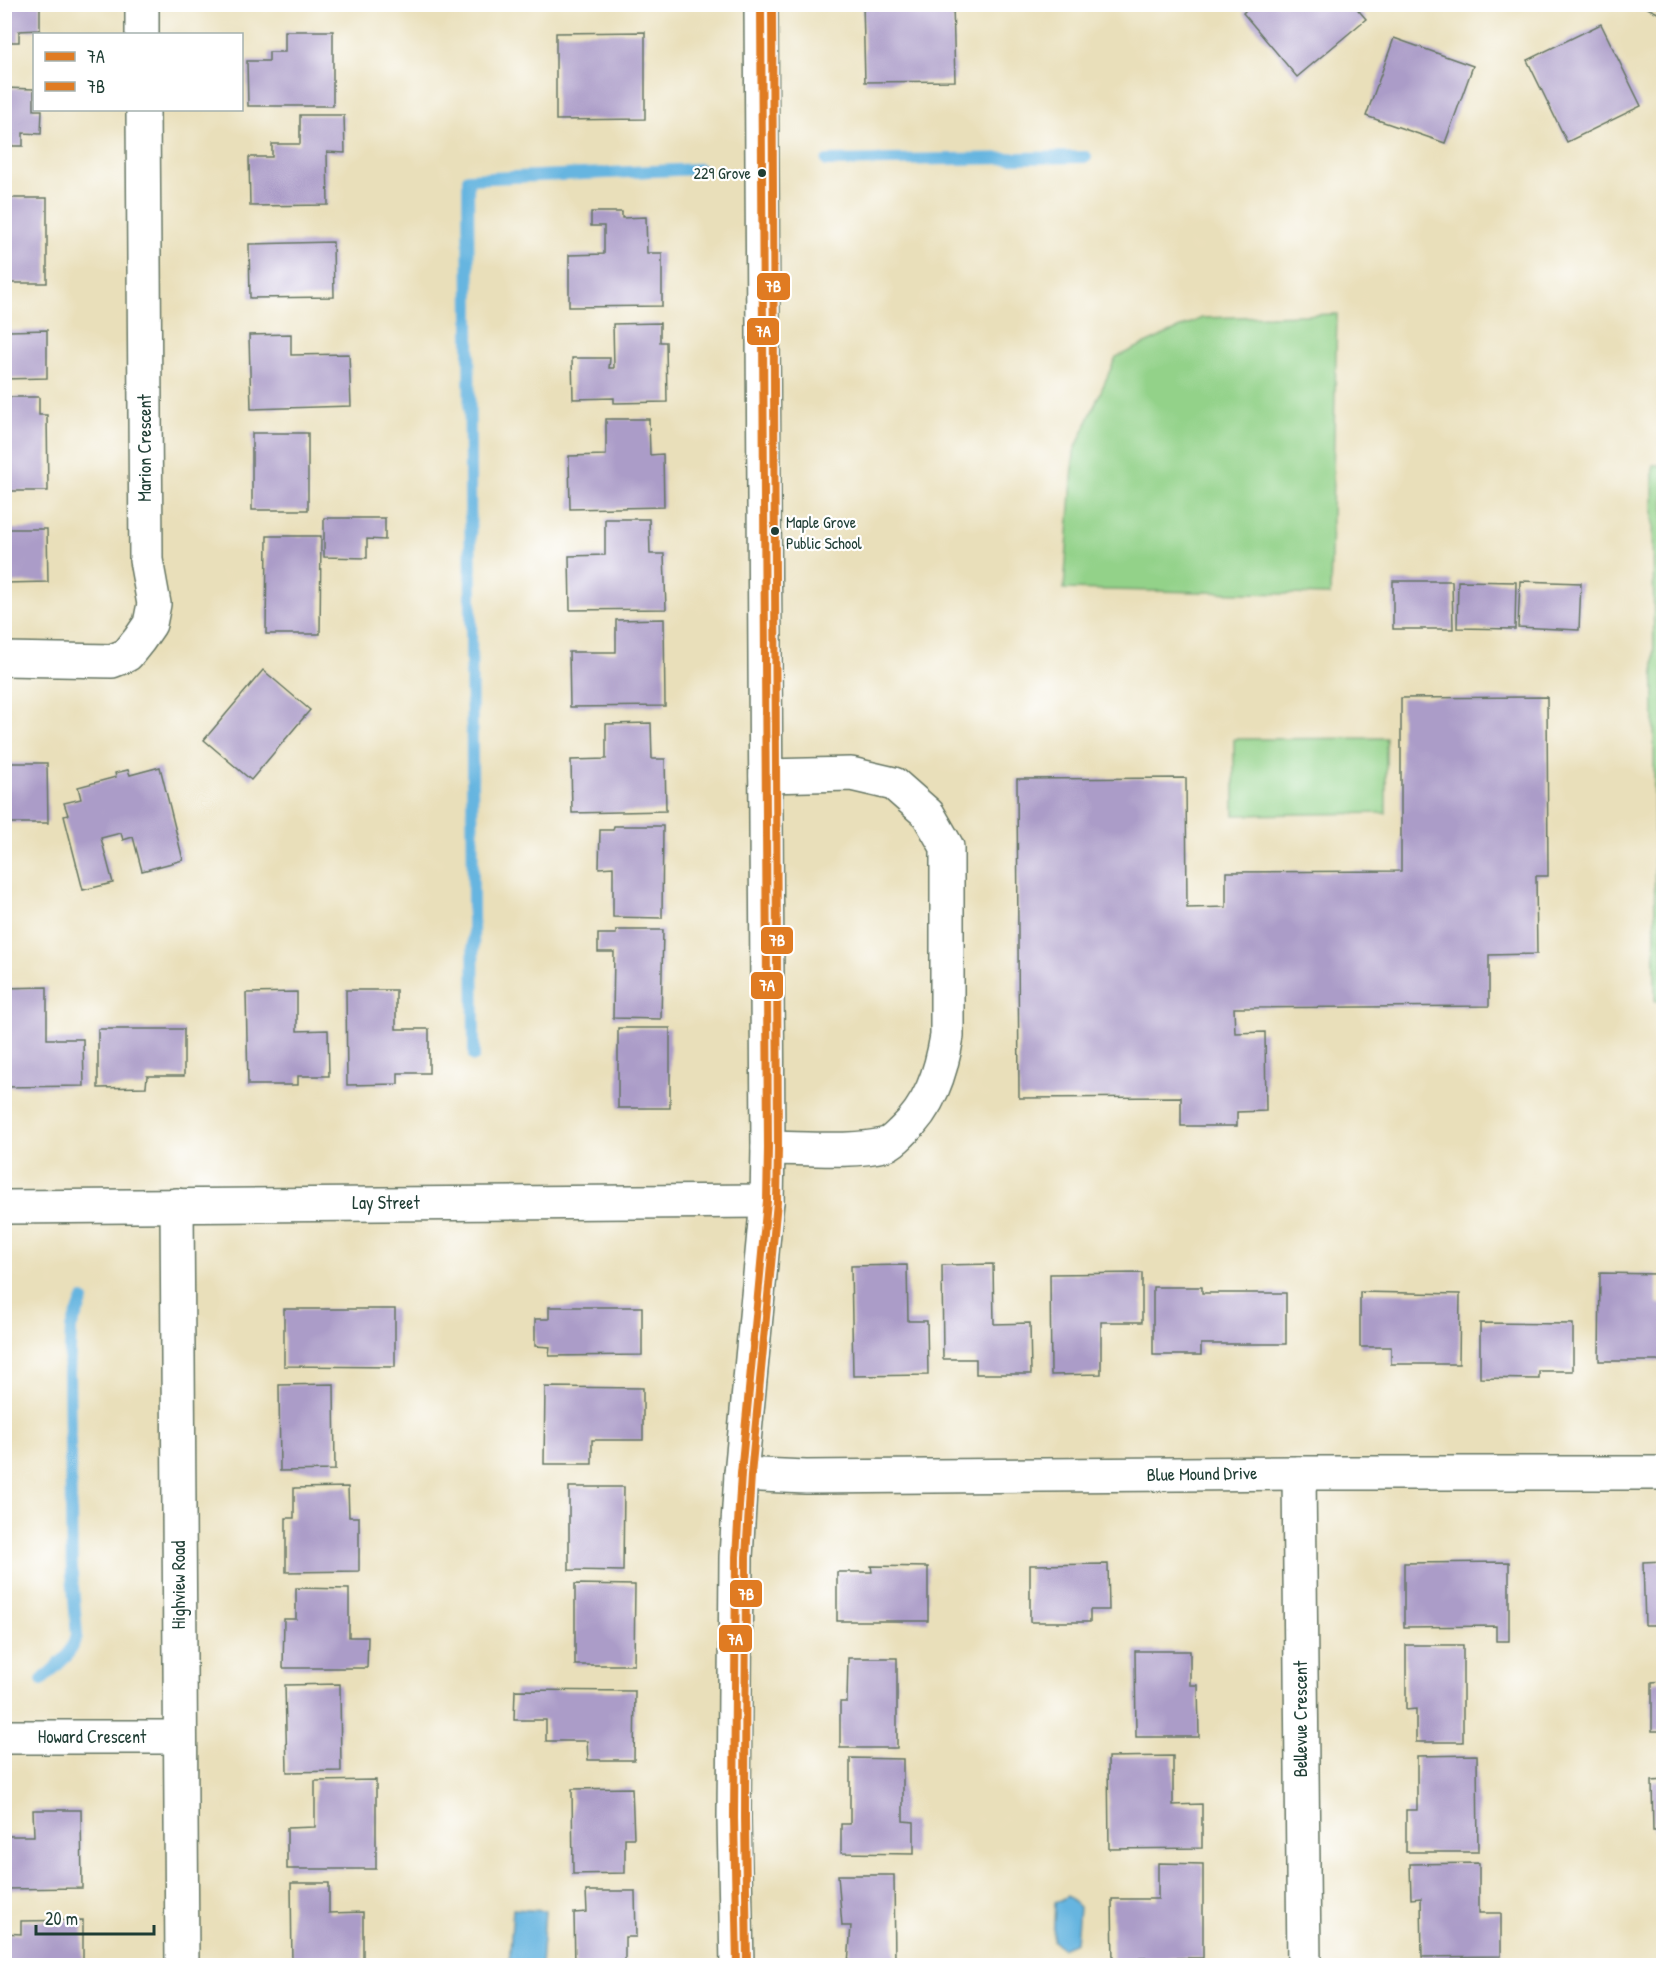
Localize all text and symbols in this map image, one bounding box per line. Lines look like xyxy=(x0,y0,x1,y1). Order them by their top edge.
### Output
legend xyxy=(33,33,243,111)
text: 7A xyxy=(87,44,105,69)
text: 7B xyxy=(87,74,105,99)
place label: 229 Grove xyxy=(693,162,752,184)
marker: 229 Grove xyxy=(756,167,768,179)
line badge: 7B xyxy=(756,272,791,301)
text: 7B xyxy=(764,275,781,297)
line badge: 7A xyxy=(746,317,780,346)
text: 7A xyxy=(754,320,771,342)
street label: Marion Crescent xyxy=(132,393,157,502)
place label: Maple Grove Public School xyxy=(786,511,863,554)
marker: Maple Grove Public School xyxy=(769,525,781,537)
line badge: 7B xyxy=(760,926,794,955)
text: 7B xyxy=(768,929,785,951)
line badge: 7A xyxy=(750,971,784,1000)
text: 7A xyxy=(758,974,775,996)
street label: Lay Street xyxy=(352,1190,421,1215)
street label: Blue Mound Drive xyxy=(1146,1460,1258,1487)
street label: Highview Road xyxy=(166,1541,191,1629)
line badge: 7B xyxy=(729,1579,763,1608)
text: 7B xyxy=(737,1583,754,1605)
line badge: 7A xyxy=(718,1624,753,1653)
text: 7A xyxy=(726,1628,743,1650)
street label: Bellevue Crescent xyxy=(1288,1660,1313,1777)
street label: Howard Crescent xyxy=(38,1724,147,1749)
scale bar xyxy=(36,1898,154,1936)
text: 20 m xyxy=(45,1906,78,1931)

